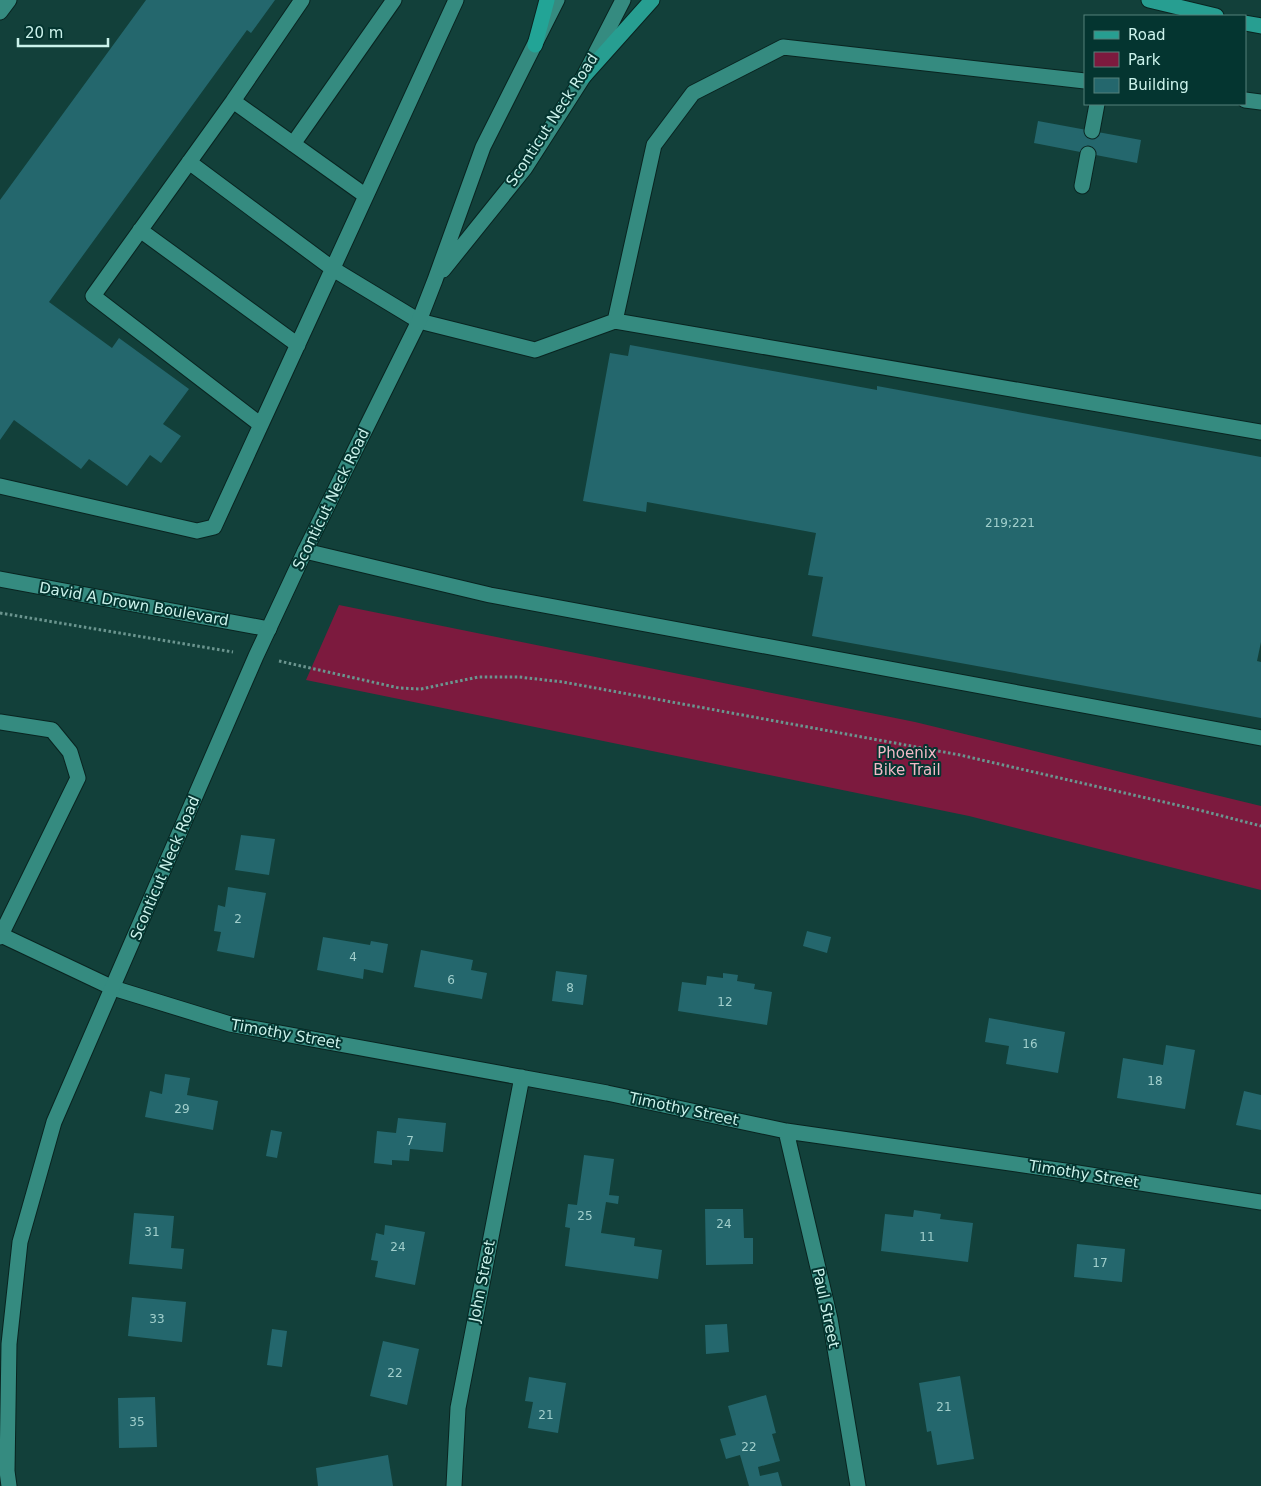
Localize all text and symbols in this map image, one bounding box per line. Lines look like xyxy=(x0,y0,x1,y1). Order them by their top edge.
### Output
scale bar xyxy=(18,15,108,47)
legend xyxy=(1084,15,1246,105)
text: 20 m xyxy=(25,24,63,42)
text: Road xyxy=(1128,26,1166,44)
street label: Sconticut Neck Road xyxy=(502,50,602,190)
text: Park xyxy=(1128,51,1161,69)
text: Building xyxy=(1128,76,1189,94)
street label: Sconticut Neck Road xyxy=(289,426,373,572)
house number: 219;221 xyxy=(985,516,1035,530)
street label: David A Drown Boulevard xyxy=(38,578,230,630)
park label: Phoenix Bike Trail xyxy=(873,744,941,779)
street label: Sconticut Neck Road xyxy=(126,793,204,943)
house number: 2 xyxy=(234,912,242,926)
house number: 4 xyxy=(349,950,357,964)
house number: 6 xyxy=(447,973,455,987)
house number: 8 xyxy=(566,981,574,995)
house number: 12 xyxy=(717,995,733,1009)
street label: Timothy Street xyxy=(229,1015,342,1053)
house number: 16 xyxy=(1022,1037,1038,1051)
house number: 18 xyxy=(1147,1074,1163,1088)
street label: Timothy Street xyxy=(627,1088,740,1129)
house number: 29 xyxy=(174,1102,190,1116)
house number: 7 xyxy=(406,1134,414,1148)
street label: Timothy Street xyxy=(1027,1156,1140,1192)
house number: 25 xyxy=(577,1209,593,1223)
house number: 24 xyxy=(716,1217,732,1231)
house number: 31 xyxy=(144,1225,160,1239)
house number: 11 xyxy=(919,1230,935,1244)
street label: John Street xyxy=(465,1238,499,1324)
house number: 24 xyxy=(390,1240,406,1254)
house number: 17 xyxy=(1092,1256,1108,1270)
street label: Paul Street xyxy=(809,1266,843,1350)
house number: 33 xyxy=(149,1312,165,1326)
house number: 22 xyxy=(387,1366,403,1380)
house number: 21 xyxy=(936,1400,952,1414)
house number: 21 xyxy=(538,1408,554,1422)
house number: 35 xyxy=(129,1415,145,1429)
house number: 22 xyxy=(741,1440,757,1454)

